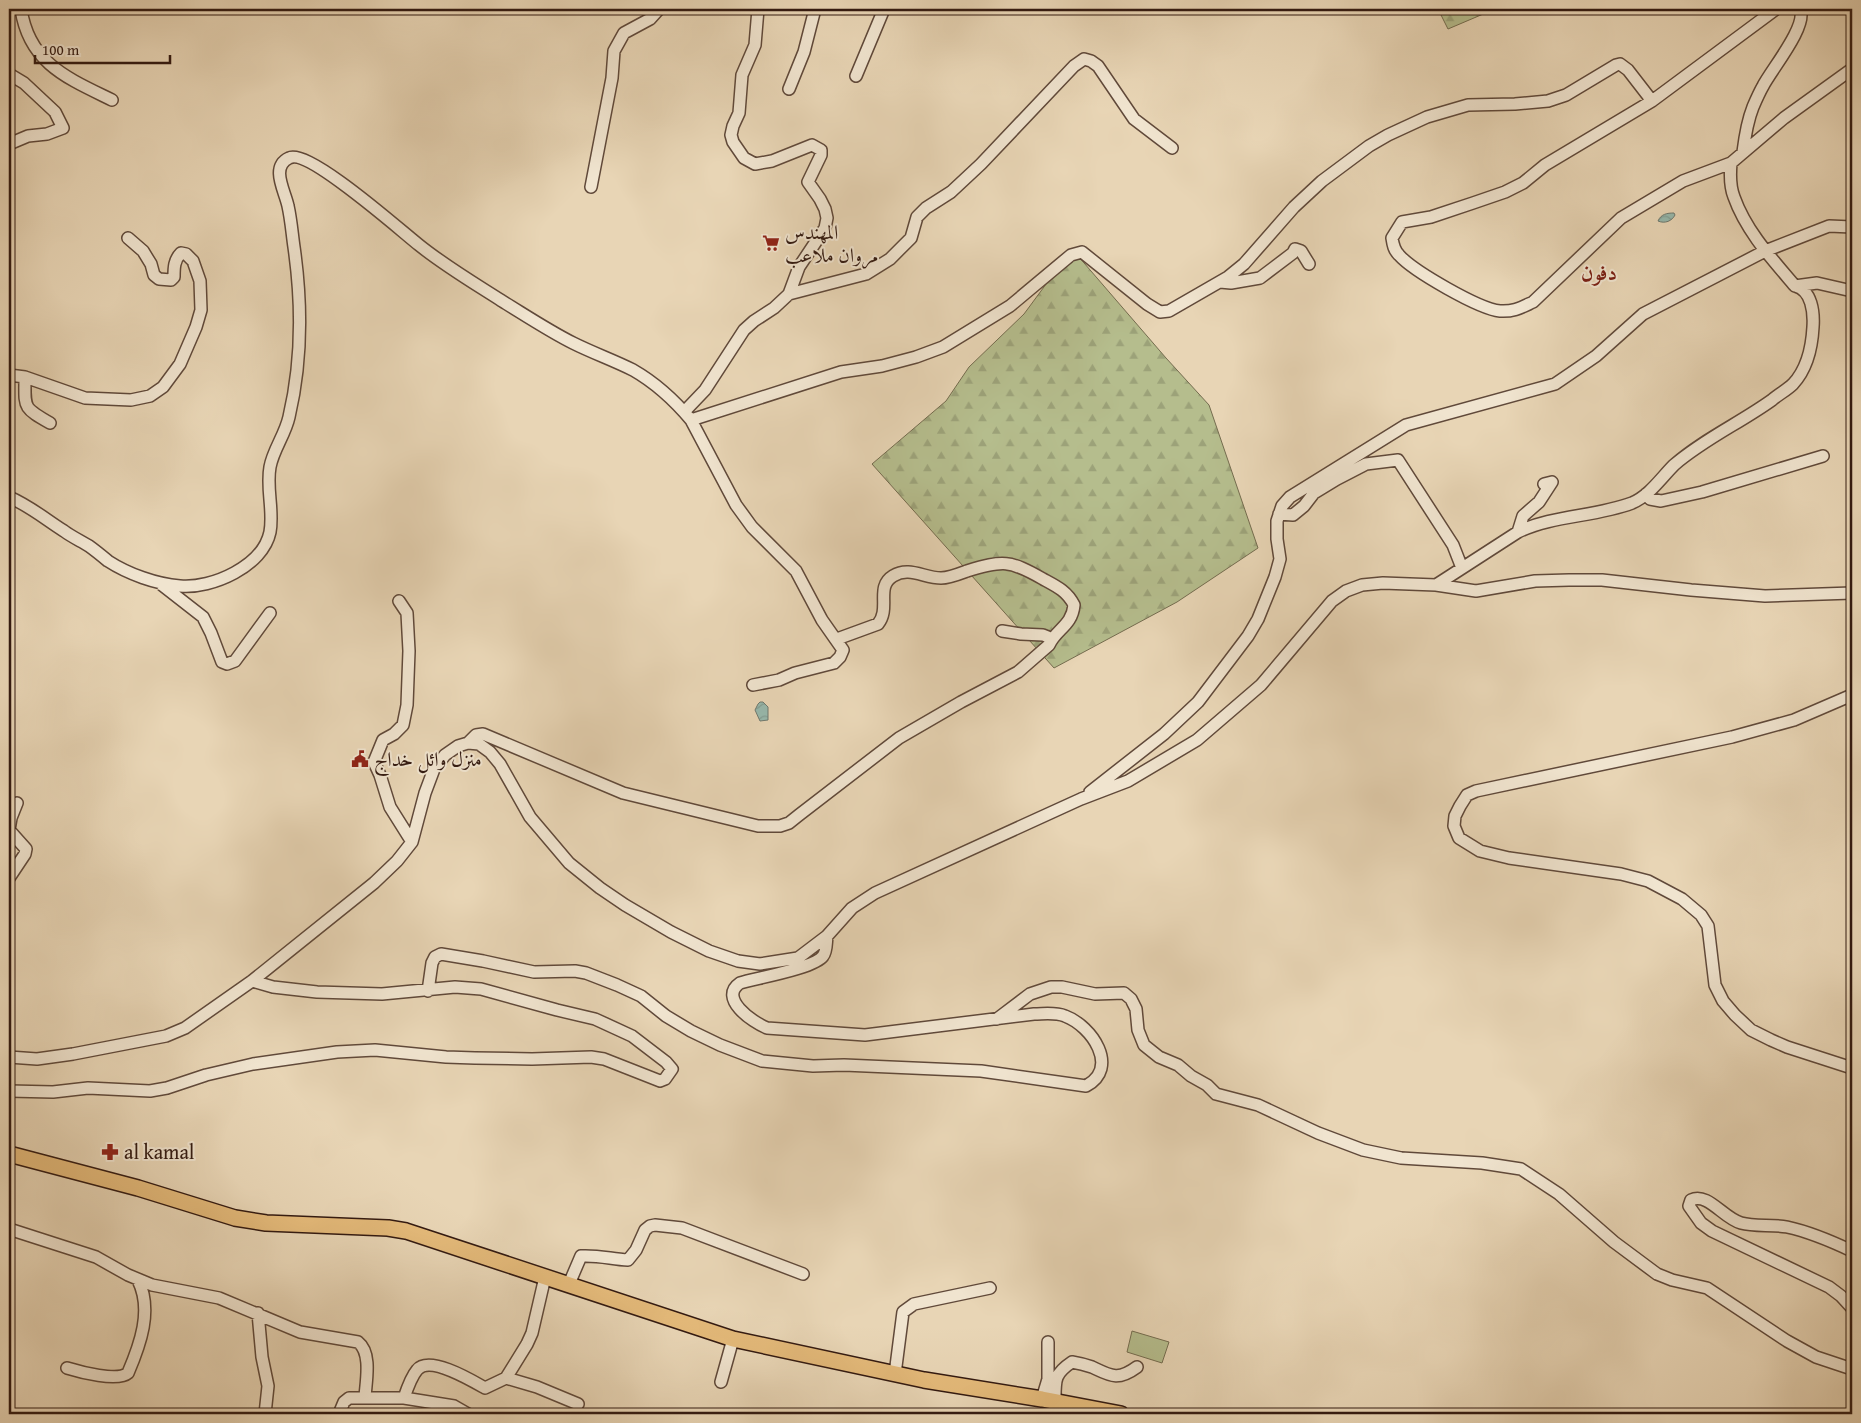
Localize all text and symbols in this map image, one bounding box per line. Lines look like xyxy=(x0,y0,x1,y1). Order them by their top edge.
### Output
scale bar xyxy=(35,32,170,64)
text: 100 m xyxy=(42,39,80,60)
place label: المهندس مروان ملاعب xyxy=(785,217,878,269)
supermarket icon: المهندس مروان ملاعب xyxy=(761,233,781,253)
district label: دفون xyxy=(1581,256,1617,288)
place label: منزل وائل خداج xyxy=(374,744,482,777)
public building icon: منزل وائل خداج xyxy=(350,749,370,769)
place label: al kamal xyxy=(124,1137,195,1166)
pharmacy icon: al kamal xyxy=(100,1142,120,1162)

